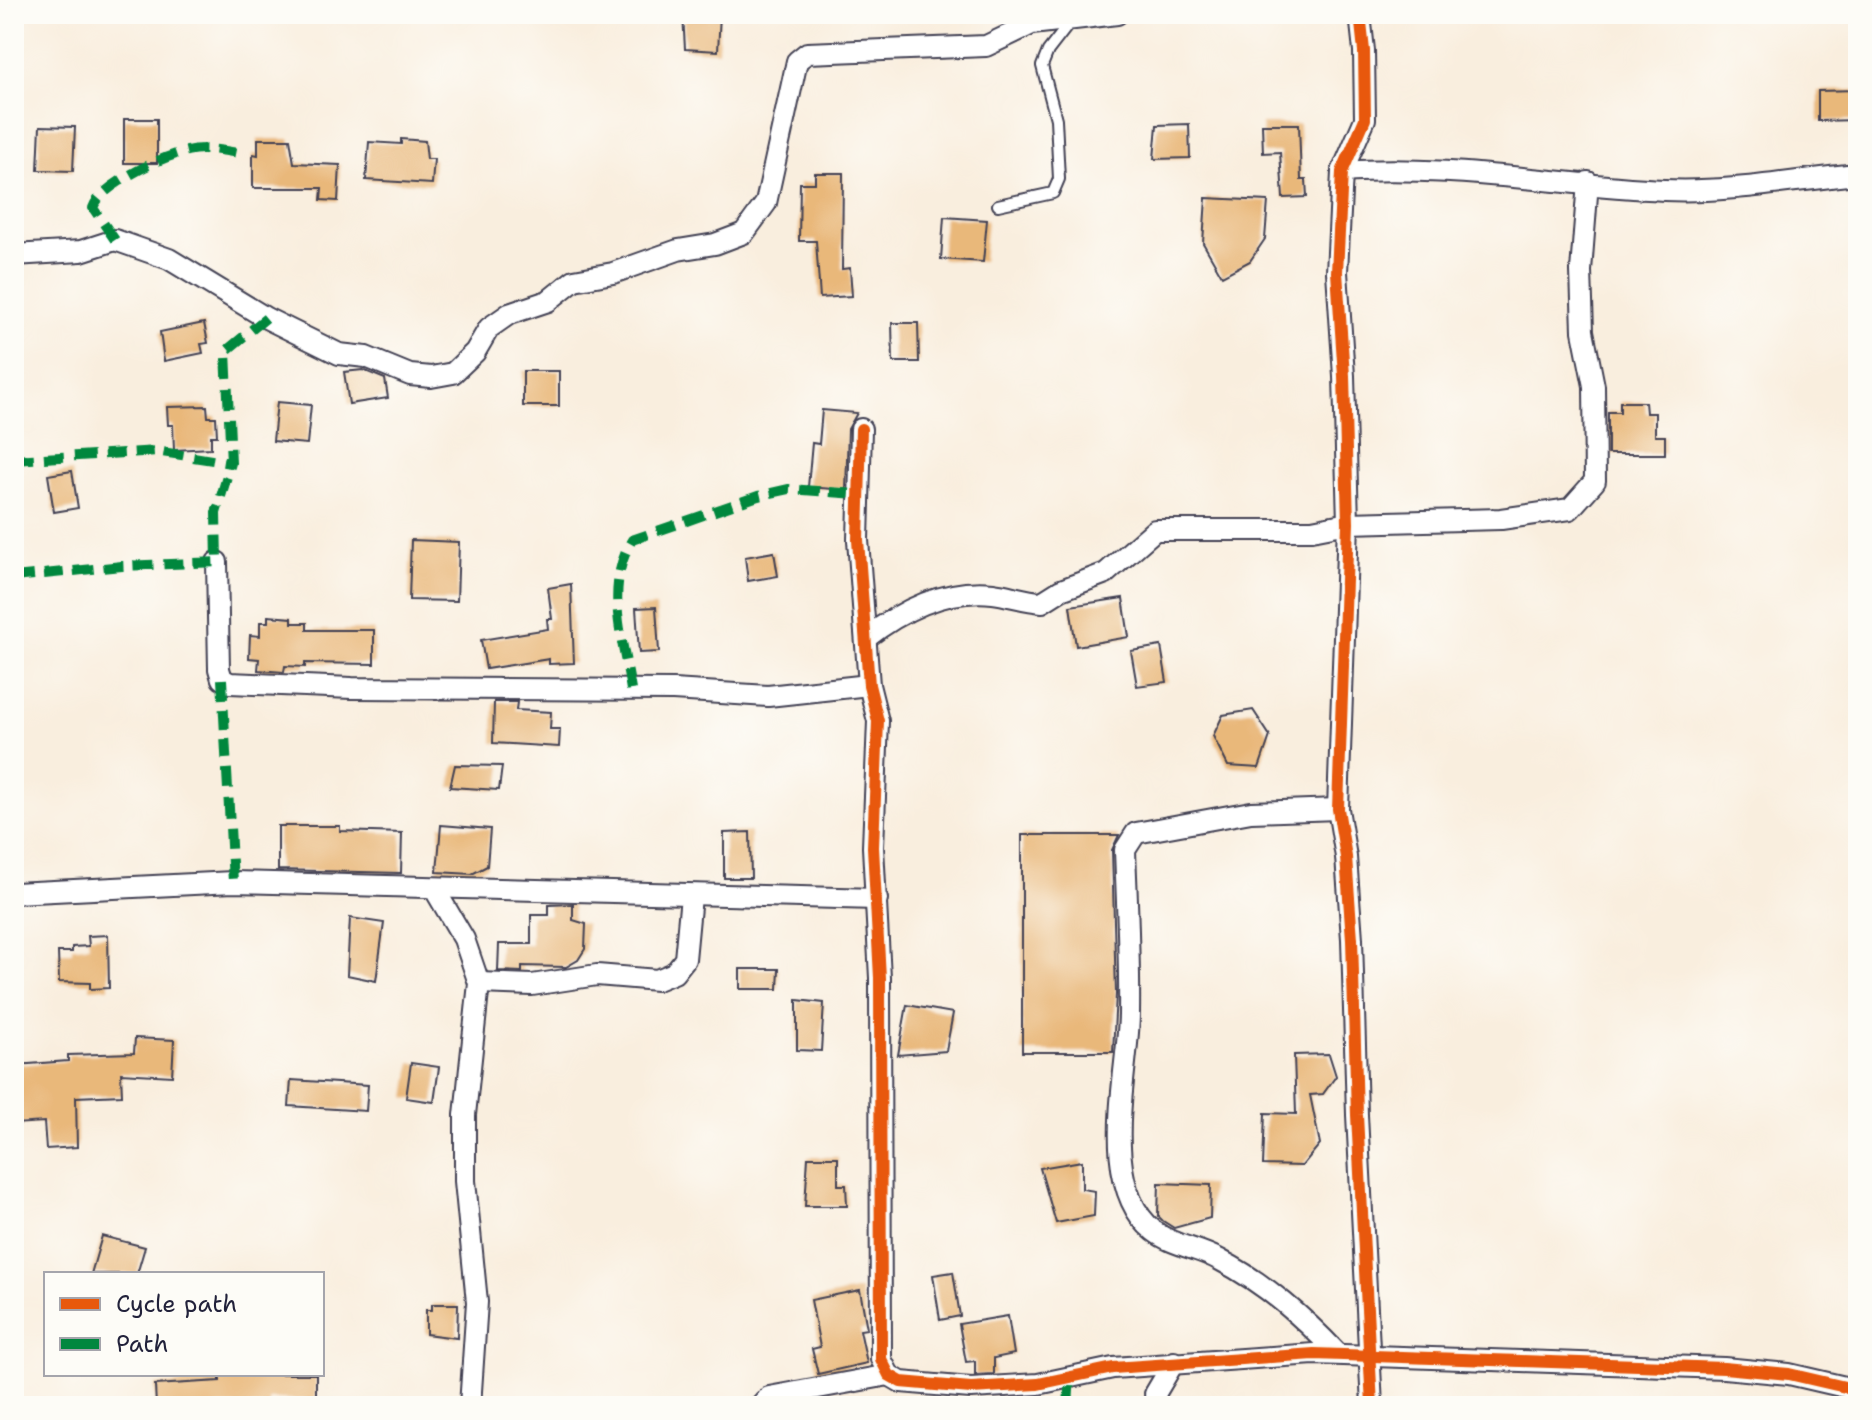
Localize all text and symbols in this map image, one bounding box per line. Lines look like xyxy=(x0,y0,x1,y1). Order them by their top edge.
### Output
legend xyxy=(44,1272,324,1376)
text: Cycle path xyxy=(116,1288,237,1320)
text: Path xyxy=(116,1328,168,1360)

